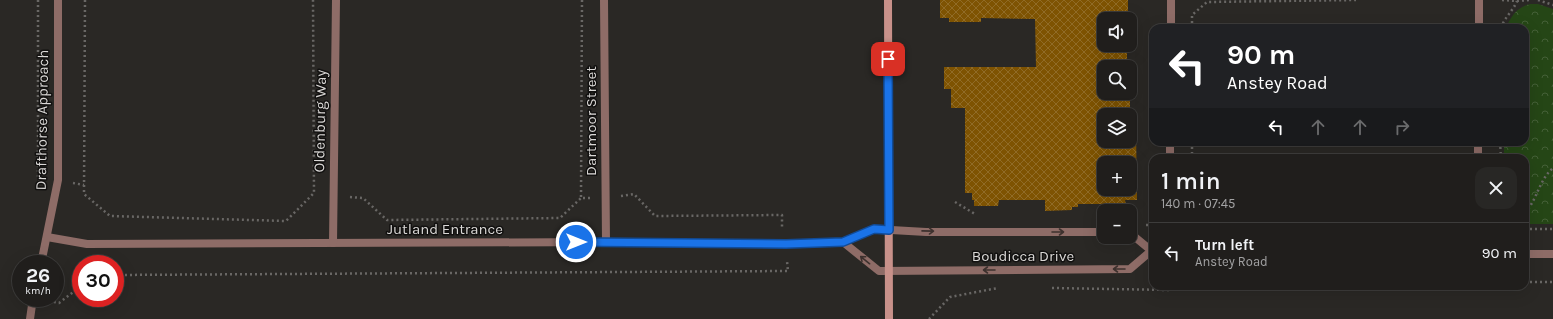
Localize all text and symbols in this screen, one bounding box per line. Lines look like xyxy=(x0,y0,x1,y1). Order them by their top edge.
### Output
map controls xyxy=(1097,12,1137,244)
button: sound xyxy=(1097,12,1137,52)
text: 90 m xyxy=(1227,38,1295,71)
icon: left xyxy=(1161,40,1213,92)
pin xyxy=(871,42,905,76)
icon: arrive xyxy=(877,48,899,70)
street label: Drafthorse Approach xyxy=(32,49,52,191)
button: search xyxy=(1097,60,1137,100)
street label: Dartmoor Street xyxy=(582,66,600,176)
street label: Oldenburg Way xyxy=(310,69,330,173)
text: Anstey Road xyxy=(1227,72,1328,94)
button: layers xyxy=(1097,108,1137,148)
icon: left xyxy=(1265,116,1287,138)
icon: ahead xyxy=(1307,116,1329,138)
icon: ahead xyxy=(1349,116,1371,138)
icon: right xyxy=(1391,116,1413,138)
button: + xyxy=(1097,156,1137,196)
text: 1 min xyxy=(1161,167,1221,195)
button: close xyxy=(1475,167,1517,209)
text: 140 m · 07:45 xyxy=(1161,196,1235,211)
button: − xyxy=(1097,204,1137,244)
street label: Jutland Entrance xyxy=(387,220,503,238)
position arrow xyxy=(555,221,597,263)
one-way arrow xyxy=(921,228,934,235)
one-way arrow xyxy=(1051,228,1064,236)
text: Turn left xyxy=(1195,236,1254,254)
icon: left xyxy=(1161,242,1183,264)
text: 90 m xyxy=(1482,244,1517,262)
street label: Boudicca Drive xyxy=(972,247,1074,265)
text: Anstey Road xyxy=(1195,254,1268,269)
speed limit sign: 30 xyxy=(72,255,124,307)
one-way arrow xyxy=(859,255,870,264)
text: 26 xyxy=(26,264,50,287)
one-way arrow xyxy=(1113,265,1126,273)
one-way arrow xyxy=(983,266,996,274)
text: km/h xyxy=(25,285,51,297)

